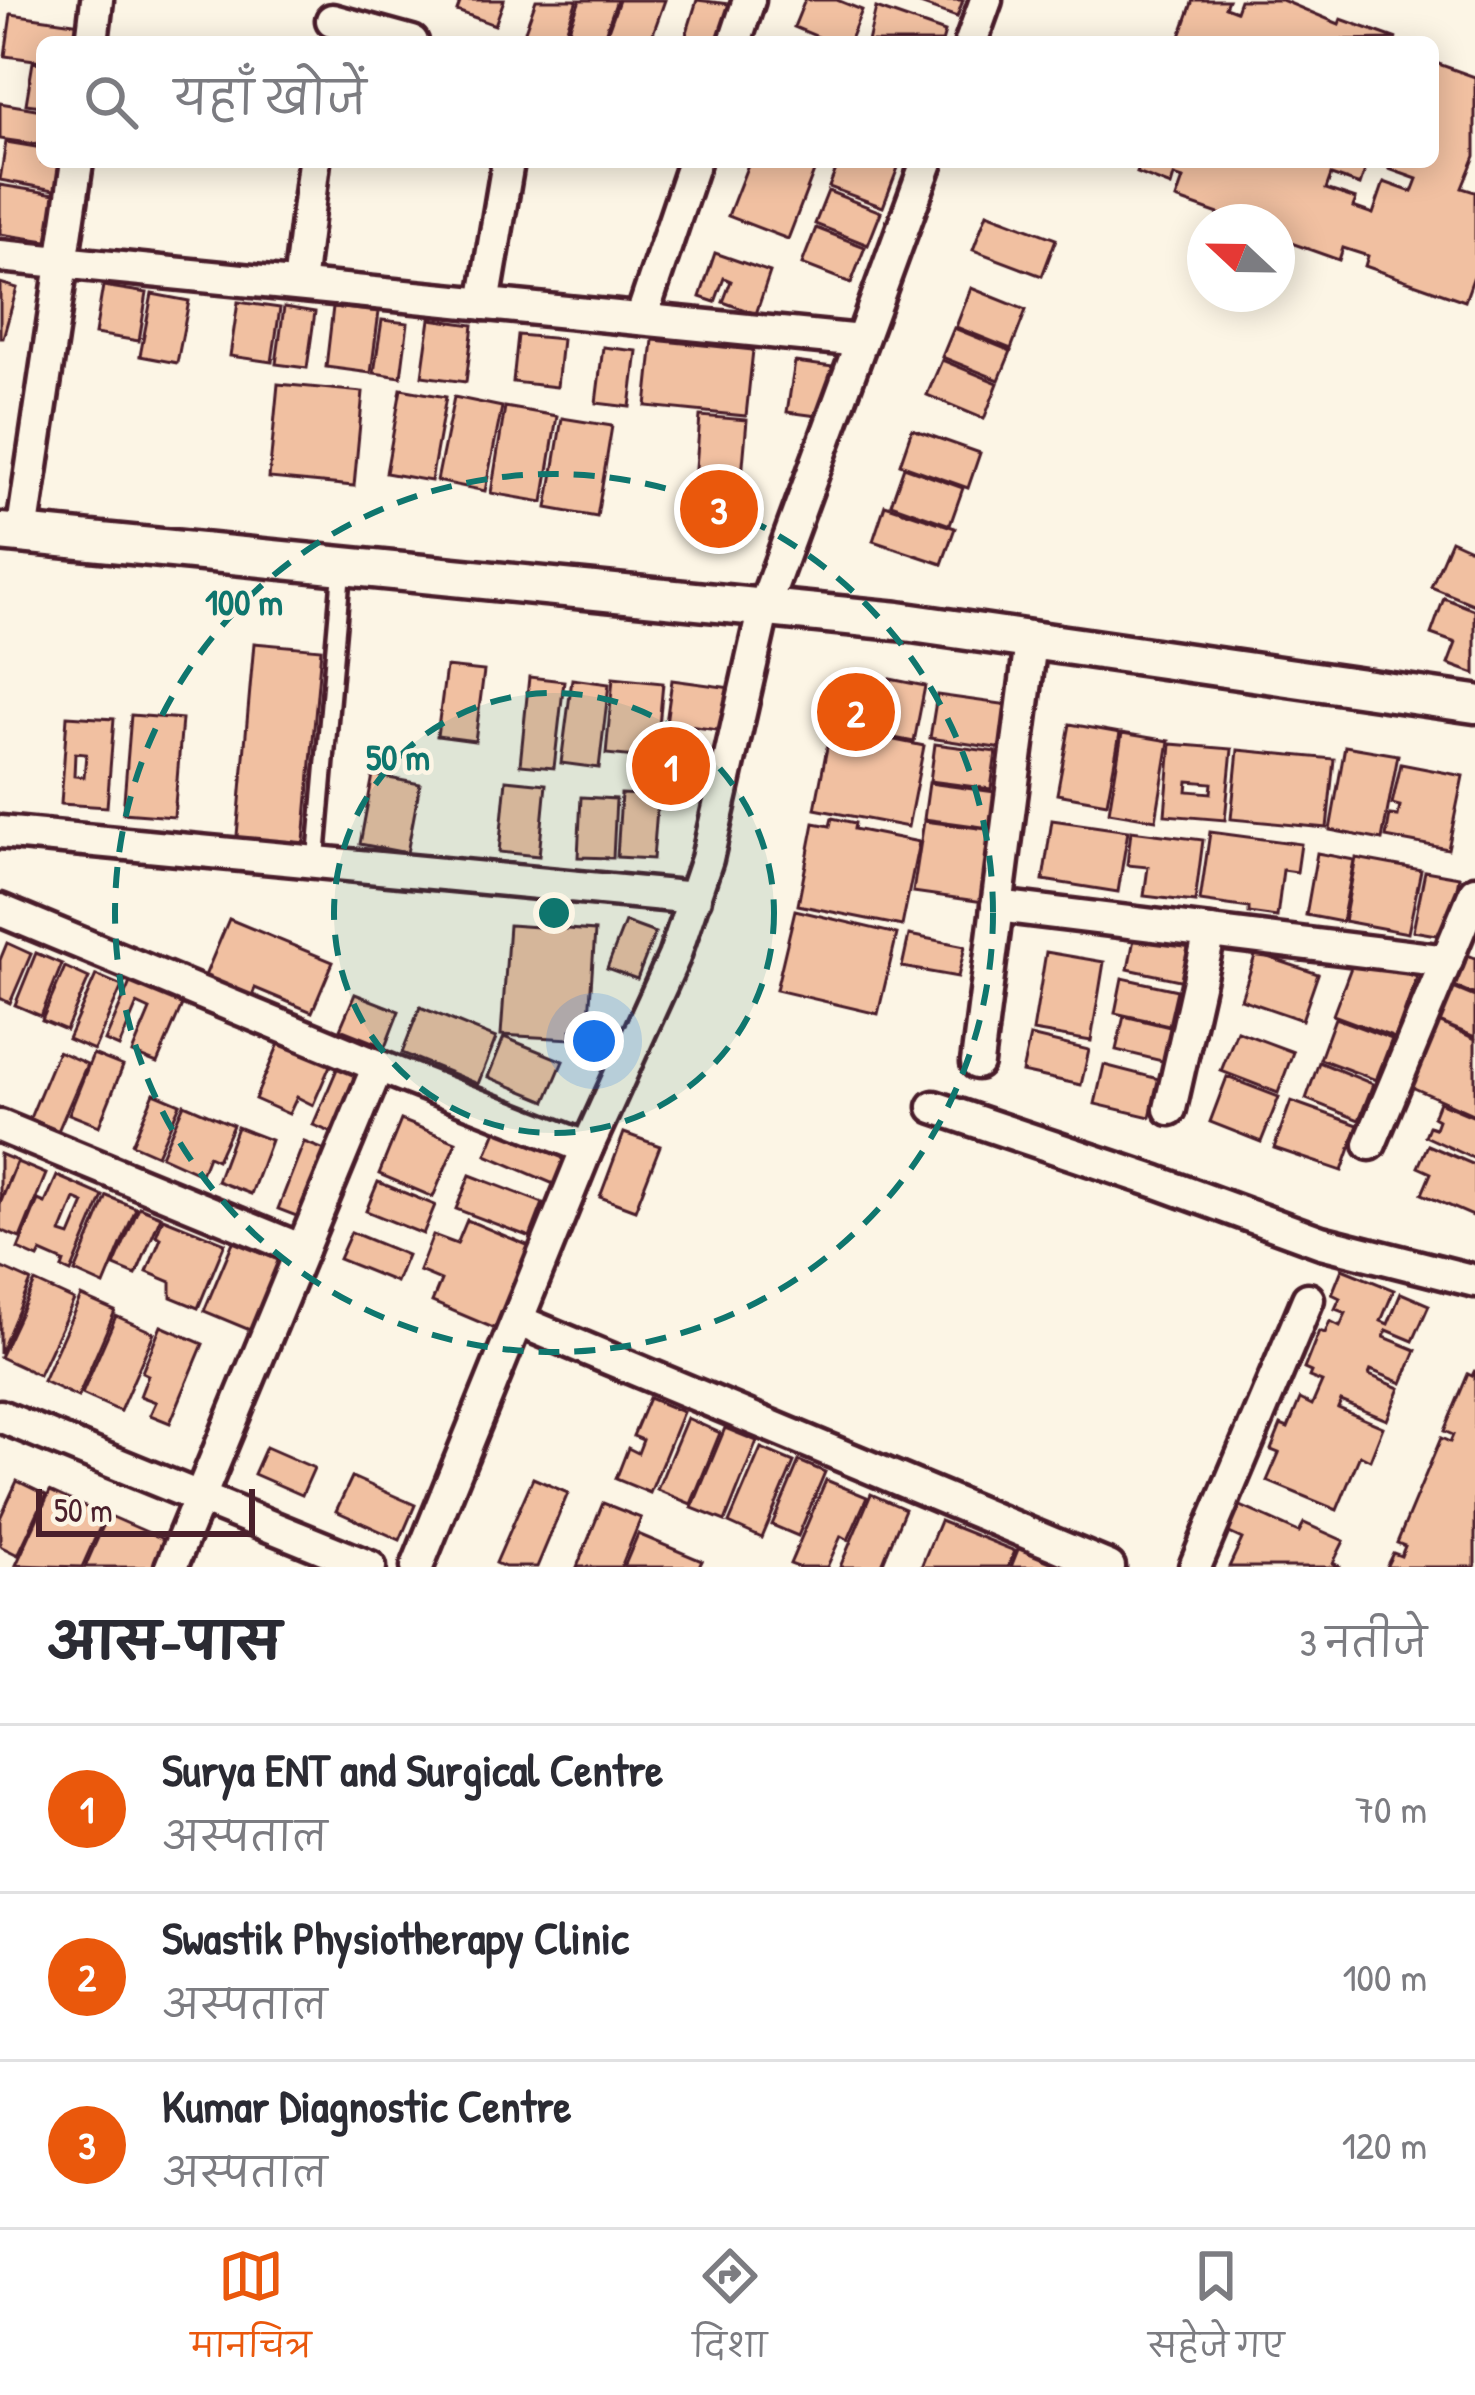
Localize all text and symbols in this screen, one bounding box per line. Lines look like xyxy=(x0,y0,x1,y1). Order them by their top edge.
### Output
search box xyxy=(36,36,1439,168)
text: यहाँ खोजें xyxy=(174,67,366,128)
icon: search xyxy=(78,69,144,135)
north arrow xyxy=(1187,204,1295,312)
pin: 3 xyxy=(680,464,758,554)
text: 100 m xyxy=(205,577,283,626)
pin: 2 xyxy=(817,667,895,757)
pin: 1 xyxy=(632,721,710,811)
text: 50 m xyxy=(366,732,430,781)
centre of rings xyxy=(533,892,575,934)
your location xyxy=(564,1011,624,1071)
scale bar xyxy=(36,1483,255,1536)
text: 50 m xyxy=(54,1488,113,1532)
text: आस-पास xyxy=(48,1606,281,1675)
text: 3 नतीजे xyxy=(1299,1615,1427,1668)
text: Surya ENT and Surgical Centre xyxy=(162,1739,663,1800)
text: 1 xyxy=(80,1782,94,1835)
text: 70 m xyxy=(1355,1782,1427,1835)
text: अस्पताल xyxy=(162,1809,328,1862)
text: Swastik Physiotherapy Clinic xyxy=(162,1907,629,1968)
text: 2 xyxy=(78,1950,96,2003)
text: 100 m xyxy=(1342,1950,1427,2003)
text: अस्पताल xyxy=(162,1977,328,2030)
text: Kumar Diagnostic Centre xyxy=(162,2075,571,2136)
text: 3 xyxy=(78,2118,96,2171)
text: 120 m xyxy=(1342,2118,1427,2171)
text: अस्पताल xyxy=(162,2145,328,2198)
tab: मानचित्र xyxy=(190,2243,312,2382)
tab: दिशा xyxy=(692,2243,767,2382)
tab: सहेजे गए xyxy=(1148,2243,1284,2382)

